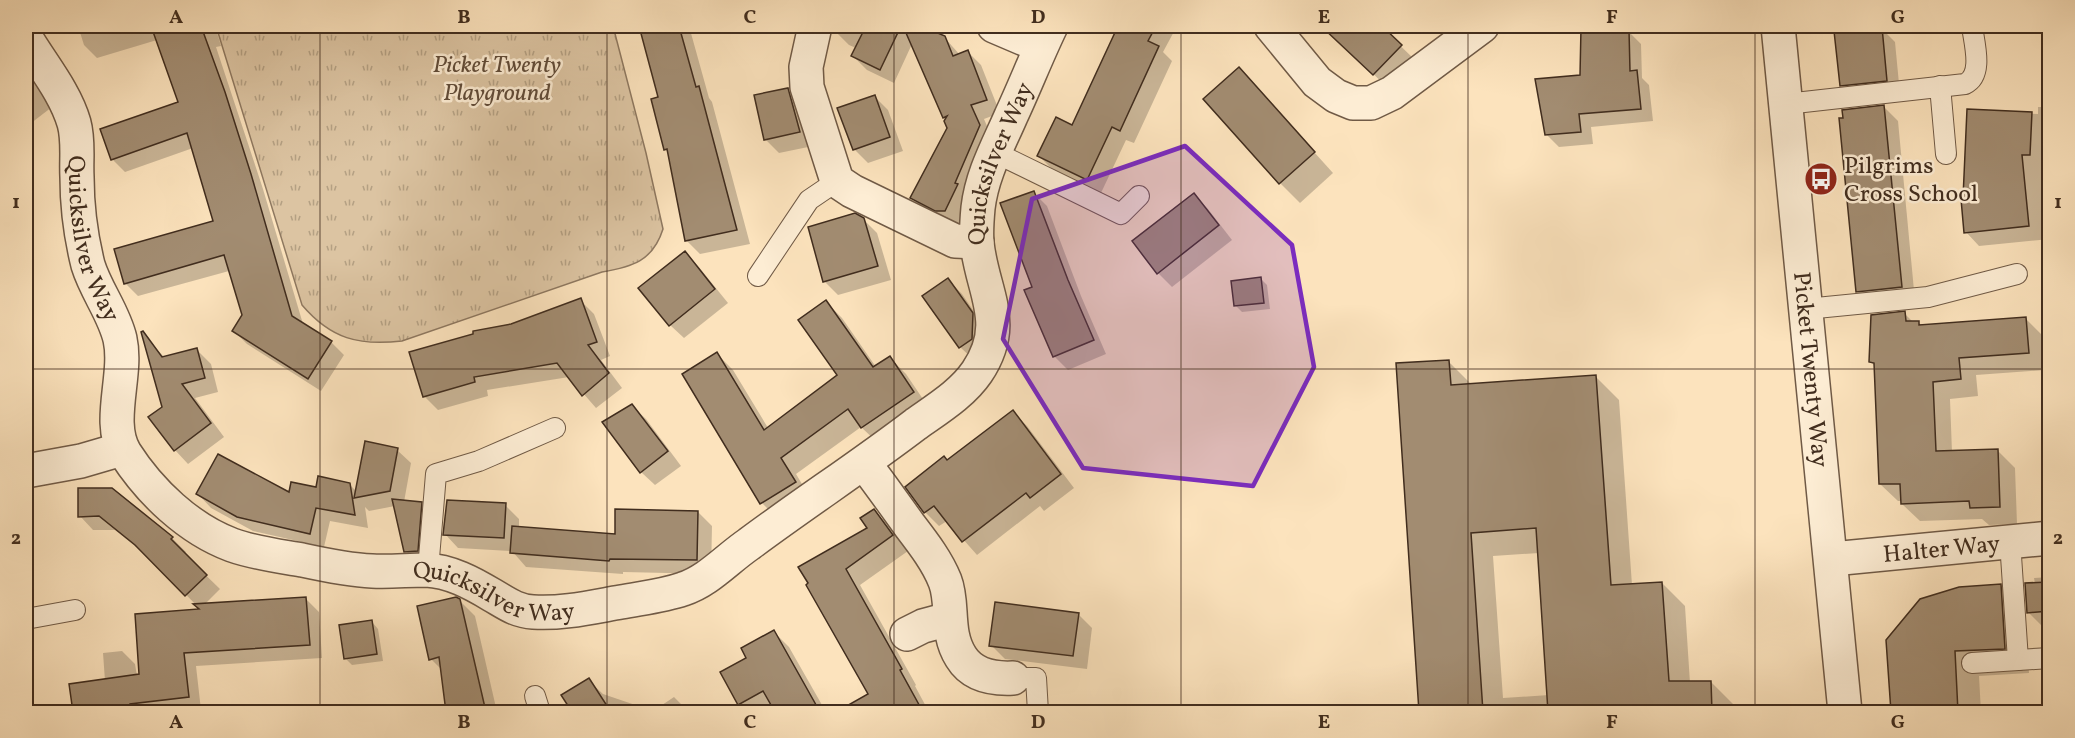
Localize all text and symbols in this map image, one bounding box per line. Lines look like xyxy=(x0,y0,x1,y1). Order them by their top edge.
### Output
text: A xyxy=(169,4,183,32)
text: B xyxy=(457,4,471,32)
text: C xyxy=(744,4,757,32)
text: D xyxy=(1031,4,1045,32)
text: E xyxy=(1318,4,1330,32)
text: F xyxy=(1606,4,1618,32)
text: G xyxy=(1891,4,1905,32)
park label: Picket Twenty Playground xyxy=(433,49,561,111)
street label: Quicksilver Way xyxy=(961,77,1043,245)
place label: Pilgrims Cross School xyxy=(1844,150,1978,212)
street label: Quicksilver Way xyxy=(58,155,127,328)
bus stop icon: Pilgrims Cross School xyxy=(1803,161,1839,197)
text: 1 xyxy=(12,189,20,217)
text: 1 xyxy=(2054,189,2062,217)
street label: Picket Twenty Way xyxy=(1783,270,1836,469)
text: 2 xyxy=(11,525,21,553)
text: 2 xyxy=(2053,525,2063,553)
street label: Halter Way xyxy=(1882,528,2002,573)
street label: Quicksilver Way xyxy=(413,555,577,632)
text: A xyxy=(169,709,183,737)
text: B xyxy=(457,709,471,737)
text: C xyxy=(744,709,757,737)
text: D xyxy=(1031,709,1045,737)
text: E xyxy=(1318,709,1330,737)
text: F xyxy=(1606,709,1618,737)
text: G xyxy=(1891,709,1905,737)

